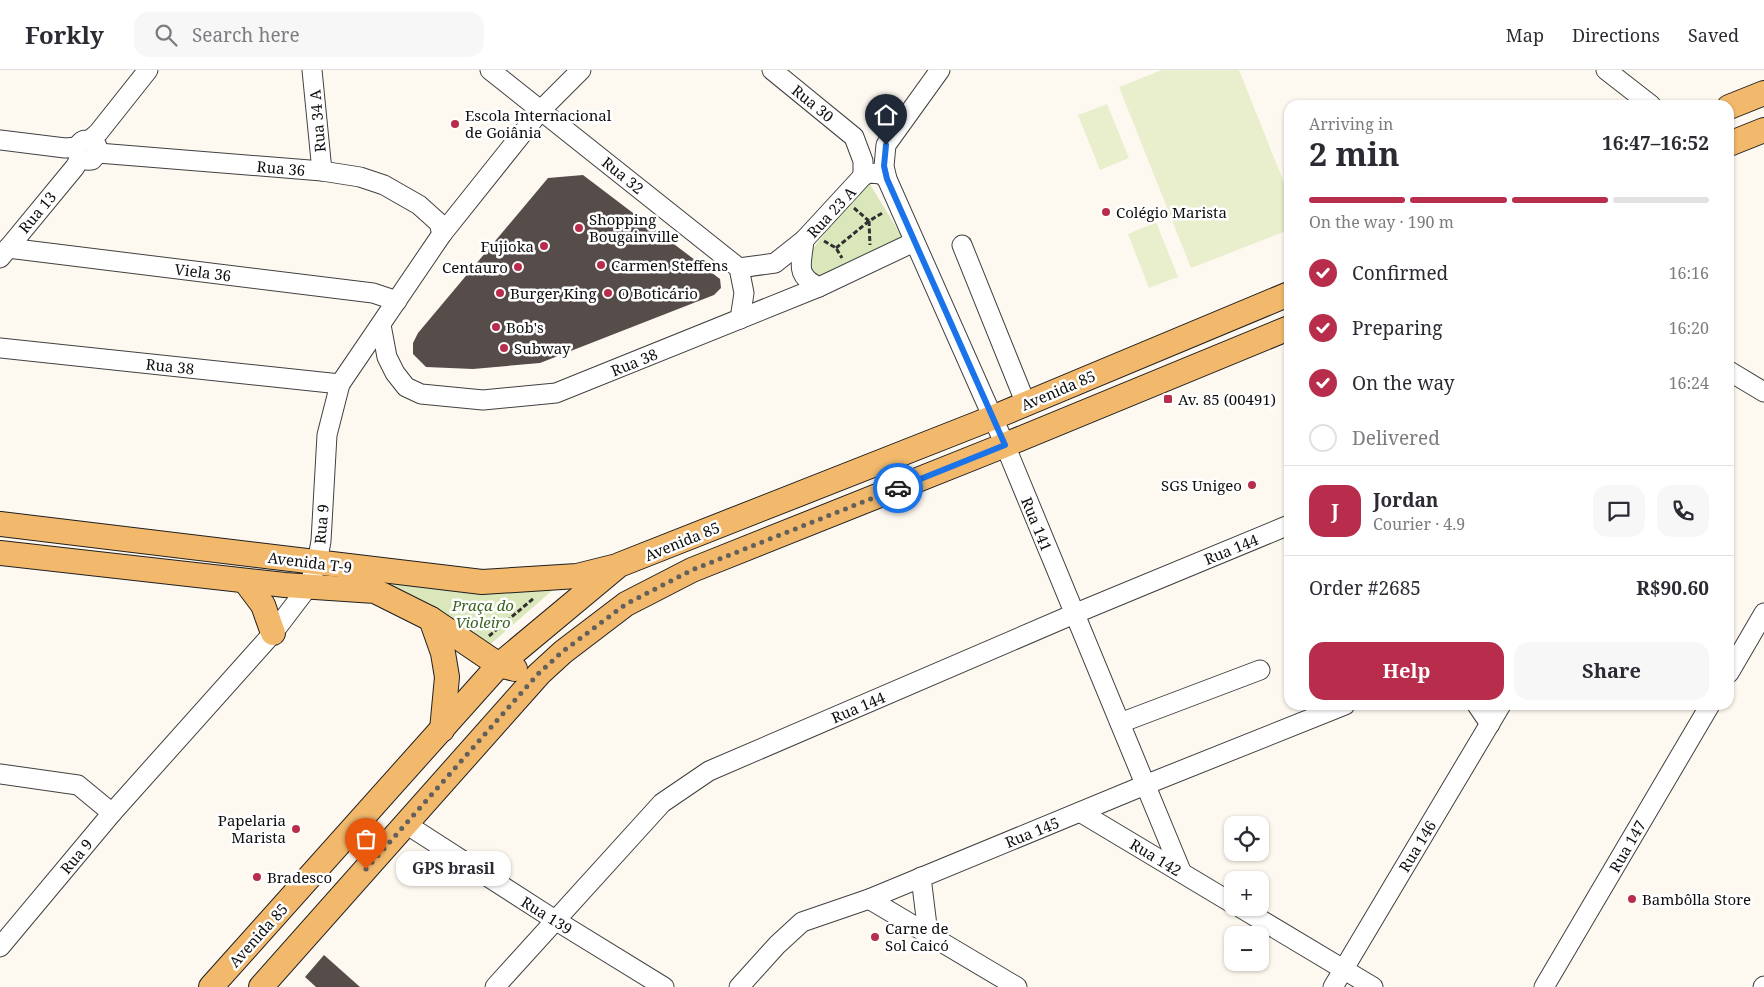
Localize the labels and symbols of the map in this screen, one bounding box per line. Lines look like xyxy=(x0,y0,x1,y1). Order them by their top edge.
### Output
street label: Rua 30 xyxy=(788,80,838,126)
street label: Rua 34 A xyxy=(304,88,330,153)
pin xyxy=(865,94,907,145)
place label: Escola Internacional de Goiânia xyxy=(465,105,612,142)
marker: Escola Internacional de Goiânia xyxy=(449,118,461,130)
street label: Rua 32 xyxy=(598,152,648,198)
street label: Rua 36 xyxy=(256,156,306,180)
street label: Rua 23 A xyxy=(802,182,860,242)
street label: Rua 13 xyxy=(14,187,60,237)
place label: Colégio Marista xyxy=(1116,202,1227,222)
marker: Colégio Marista xyxy=(1100,206,1112,218)
place label: Shopping Bougainville xyxy=(589,209,679,246)
marker: Shopping Bougainville xyxy=(573,222,585,234)
place label: Fujioka xyxy=(480,236,534,256)
marker: Fujioka xyxy=(538,240,550,252)
place label: Carmen Steffens xyxy=(611,255,728,275)
place label: Centauro xyxy=(442,257,508,277)
street label: Viela 36 xyxy=(174,259,232,285)
marker: Carmen Steffens xyxy=(595,259,607,271)
marker: Centauro xyxy=(512,261,524,273)
place label: Burger King xyxy=(510,283,597,303)
place label: O Boticário xyxy=(618,283,698,303)
marker: Burger King xyxy=(494,287,506,299)
marker: O Boticário xyxy=(602,287,614,299)
place label: Bob's xyxy=(506,317,544,337)
marker: Bob's xyxy=(490,321,502,333)
place label: Subway xyxy=(514,338,571,358)
marker: Subway xyxy=(498,342,510,354)
street label: Rua 38 xyxy=(608,344,660,380)
street label: Rua 38 xyxy=(145,354,195,378)
street label: Avenida 85 xyxy=(1018,365,1098,415)
place label: Av. 85 (00491) xyxy=(1178,389,1276,409)
marker: Av. 85 (00491) xyxy=(1162,393,1174,405)
courier xyxy=(873,463,923,513)
place label: SGS Unigeo xyxy=(1161,475,1242,495)
marker: SGS Unigeo xyxy=(1246,479,1258,491)
street label: Rua 141 xyxy=(1017,494,1057,554)
street label: Rua 9 xyxy=(309,503,333,545)
street label: Avenida 85 xyxy=(642,517,722,565)
street label: Rua 144 xyxy=(1201,529,1262,569)
street label: Avenida T-9 xyxy=(267,547,353,577)
park label: Praça do Violeiro xyxy=(451,595,514,632)
street label: Rua 144 xyxy=(828,686,889,727)
place label: Papelaria Marista xyxy=(218,810,286,847)
street label: Rua 145 xyxy=(1002,812,1062,852)
street label: Rua 146 xyxy=(1394,816,1440,876)
street label: Rua 147 xyxy=(1604,816,1650,876)
pin xyxy=(345,818,387,869)
marker: Papelaria Marista xyxy=(290,823,302,835)
street label: Rua 9 xyxy=(55,834,97,878)
street label: Rua 142 xyxy=(1126,834,1186,880)
callout: GPS brasil xyxy=(396,852,511,886)
place label: Bradesco xyxy=(267,867,332,887)
marker: Bradesco xyxy=(251,871,263,883)
place label: Bambôlla Store xyxy=(1642,889,1751,909)
street label: Rua 139 xyxy=(518,891,576,939)
marker: Bambôlla Store xyxy=(1626,893,1638,905)
street label: Avenida 85 xyxy=(224,899,292,971)
place label: Carne de Sol Caicó xyxy=(885,918,949,955)
marker: Carne de Sol Caicó xyxy=(869,931,881,943)

